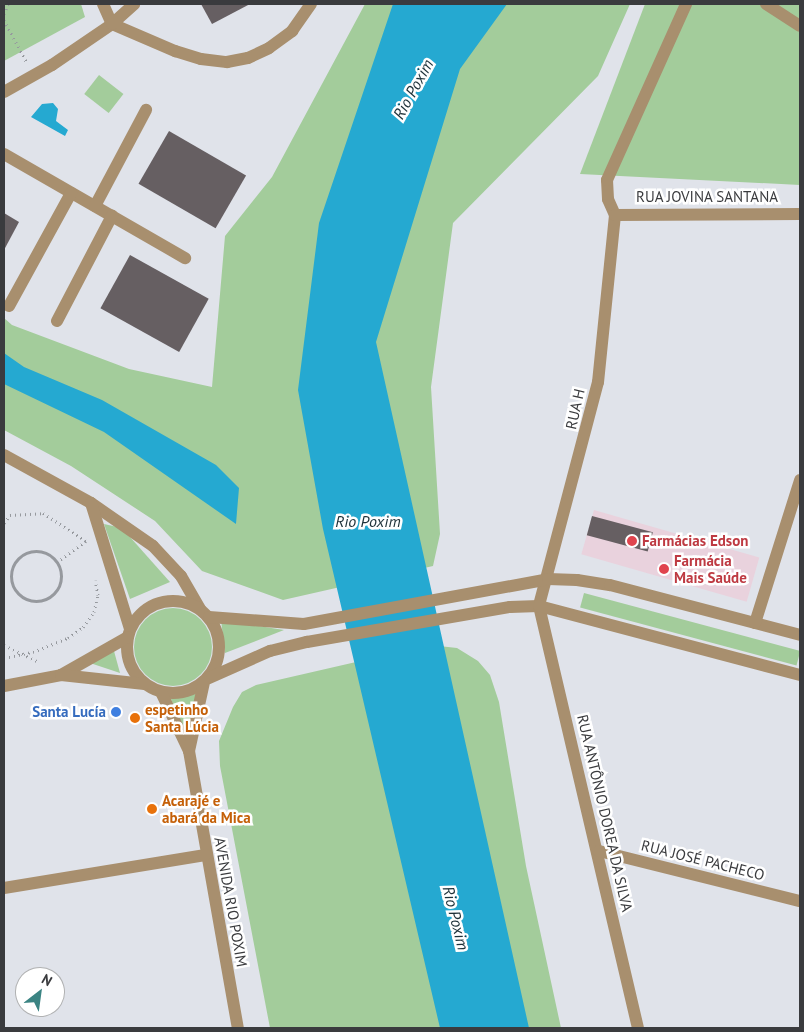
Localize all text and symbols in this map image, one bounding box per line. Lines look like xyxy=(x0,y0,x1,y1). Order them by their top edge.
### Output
water label: Rio Poxim xyxy=(389,56,437,122)
street label: RUA JOVINA SANTANA xyxy=(635,188,779,206)
street label: RUA H xyxy=(562,387,588,431)
water label: Rio Poxim xyxy=(335,511,401,531)
place label: Farmácias Edson xyxy=(642,532,748,550)
marker: Farmácias Edson xyxy=(626,535,638,547)
place label: Farmácia Mais Saúde xyxy=(674,551,747,586)
marker: Farmácia Mais Saúde xyxy=(658,563,670,575)
place label: espetinho Santa Lúcia xyxy=(145,700,219,735)
place label: Santa Lucía xyxy=(32,703,106,721)
marker: Santa Lucía xyxy=(110,706,122,718)
marker: espetinho Santa Lúcia xyxy=(129,712,141,724)
street label: RUA ANTÔNIO DOREA DA SILVA xyxy=(573,712,637,914)
place label: Acarajé e abará da Mica xyxy=(162,791,251,826)
marker: Acarajé e abará da Mica xyxy=(146,803,158,815)
street label: AVENIDA RIO POXIM xyxy=(211,835,251,969)
street label: RUA JOSÉ PACHECO xyxy=(639,836,767,884)
water label: Rio Poxim xyxy=(439,884,473,952)
north arrow xyxy=(15,967,65,1017)
text: N xyxy=(39,970,55,990)

